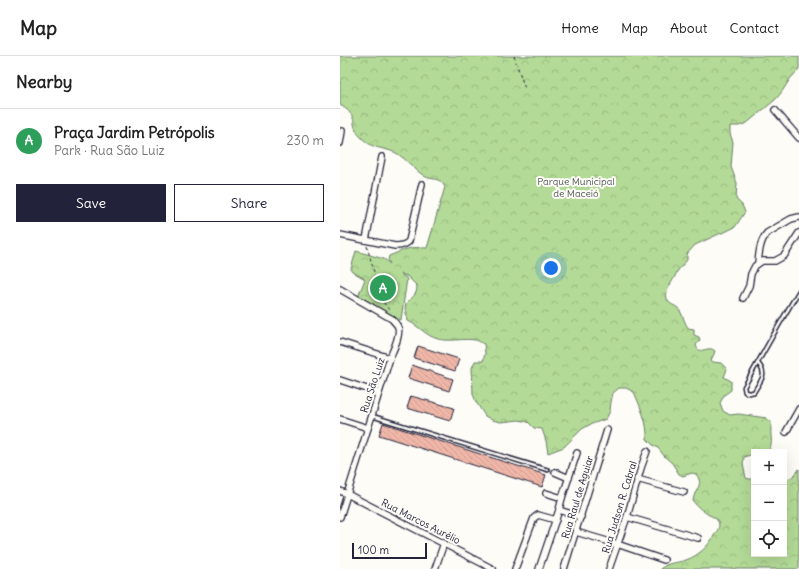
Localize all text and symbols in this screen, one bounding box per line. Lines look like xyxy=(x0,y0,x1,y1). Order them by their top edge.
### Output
text: Map xyxy=(20,16,57,40)
text: Home xyxy=(561,19,599,37)
text: Map xyxy=(621,19,648,37)
text: About xyxy=(670,19,708,37)
text: Contact xyxy=(730,19,779,37)
text: Nearby xyxy=(16,71,72,93)
text: Praça Jardim Petrópolis xyxy=(54,123,215,142)
text: A xyxy=(25,132,33,149)
text: 230 m xyxy=(286,132,324,149)
text: Park · Rua São Luiz xyxy=(54,142,165,159)
park label: Parque Municipal de Maceió xyxy=(537,175,615,200)
button: Save xyxy=(16,184,166,222)
button: Share xyxy=(174,184,324,222)
your location xyxy=(541,258,561,278)
pin: A xyxy=(370,273,396,303)
street label: Rua São Luiz xyxy=(357,356,388,415)
map controls xyxy=(751,449,787,557)
button: + xyxy=(751,449,787,485)
street label: Rua Raul de Aguiar xyxy=(559,454,596,540)
street label: Rua Judson R. Cabral xyxy=(599,459,640,555)
button: − xyxy=(751,485,787,521)
street label: Rua Marcos Aurélio xyxy=(379,496,463,547)
button: locate xyxy=(751,521,787,557)
scale bar xyxy=(352,541,427,560)
text: 100 m xyxy=(358,543,389,557)

